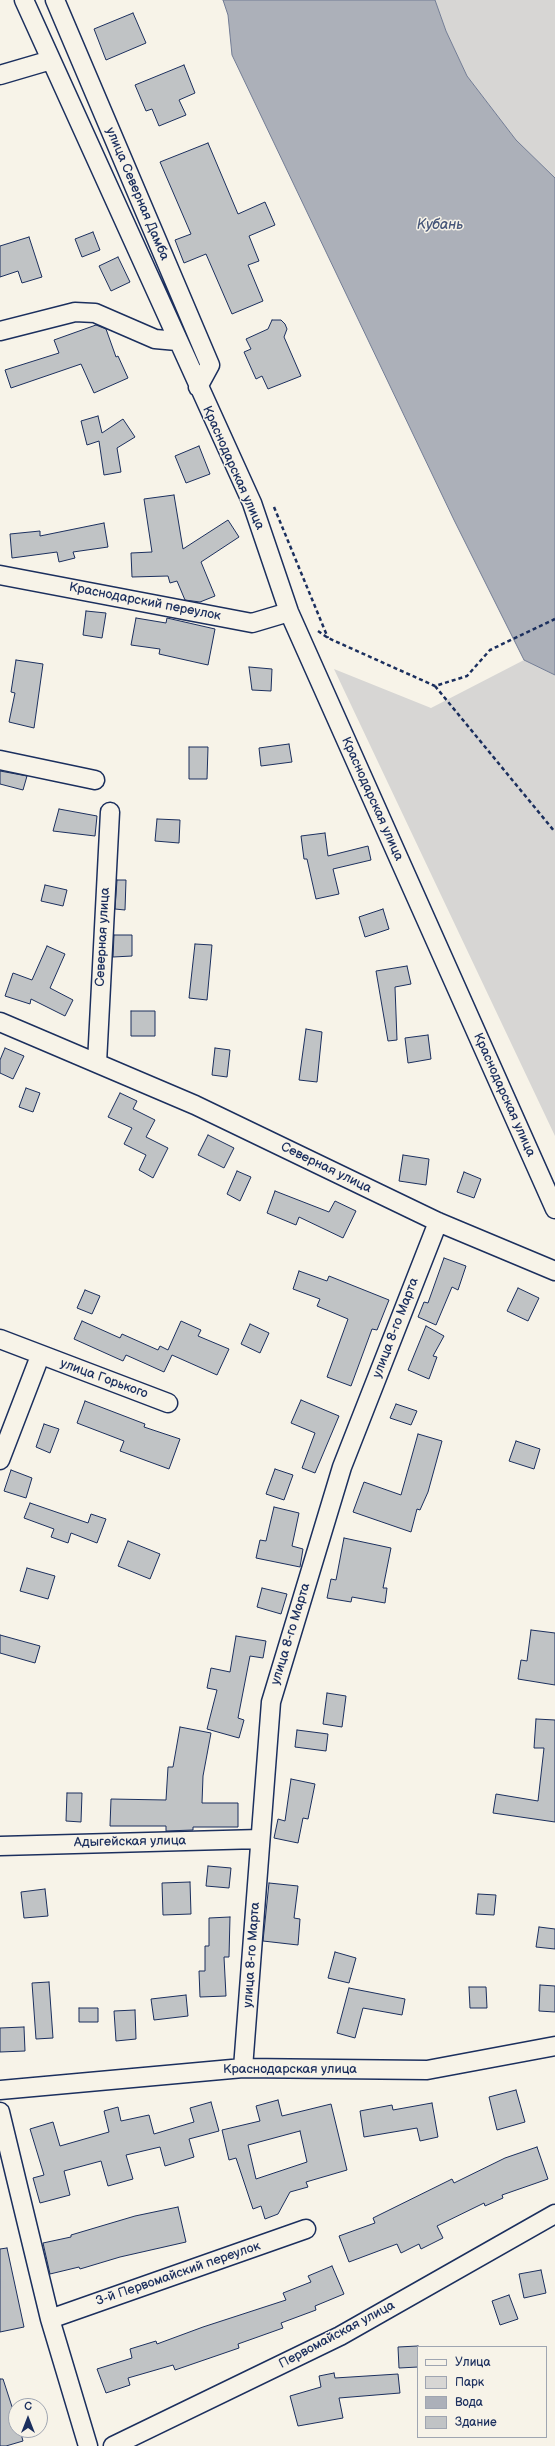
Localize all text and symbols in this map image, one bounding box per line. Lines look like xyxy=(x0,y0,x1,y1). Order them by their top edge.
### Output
street label: улица Северная Дамба xyxy=(102,125,172,263)
water label: Кубань xyxy=(417,217,463,233)
street label: Краснодарская улица xyxy=(199,404,267,532)
street label: Краснодарский переулок xyxy=(68,580,222,624)
street label: Краснодарская улица xyxy=(338,735,406,863)
street label: Северная улица xyxy=(93,887,113,987)
street label: Краснодарская улица xyxy=(470,1031,538,1159)
street label: Северная улица xyxy=(278,1139,374,1197)
street label: улица 8-го Марта xyxy=(370,1276,422,1380)
street label: улица Горького xyxy=(58,1356,150,1402)
street label: улица 8-го Марта xyxy=(268,1581,314,1687)
street label: Адыгейская улица xyxy=(74,1833,186,1851)
street label: улица 8-го Марта xyxy=(241,1902,263,2008)
street label: Краснодарская улица xyxy=(223,2062,357,2078)
street label: 3-й Первомайский переулок xyxy=(94,2238,262,2310)
street label: Первомайская улица xyxy=(276,2298,398,2372)
legend xyxy=(417,2346,547,2438)
text: Улица xyxy=(455,2355,491,2370)
text: Парк xyxy=(455,2375,484,2390)
text: Вода xyxy=(455,2395,483,2410)
north arrow xyxy=(8,2398,48,2438)
text: С xyxy=(24,2400,32,2413)
text: Здание xyxy=(455,2415,497,2430)

